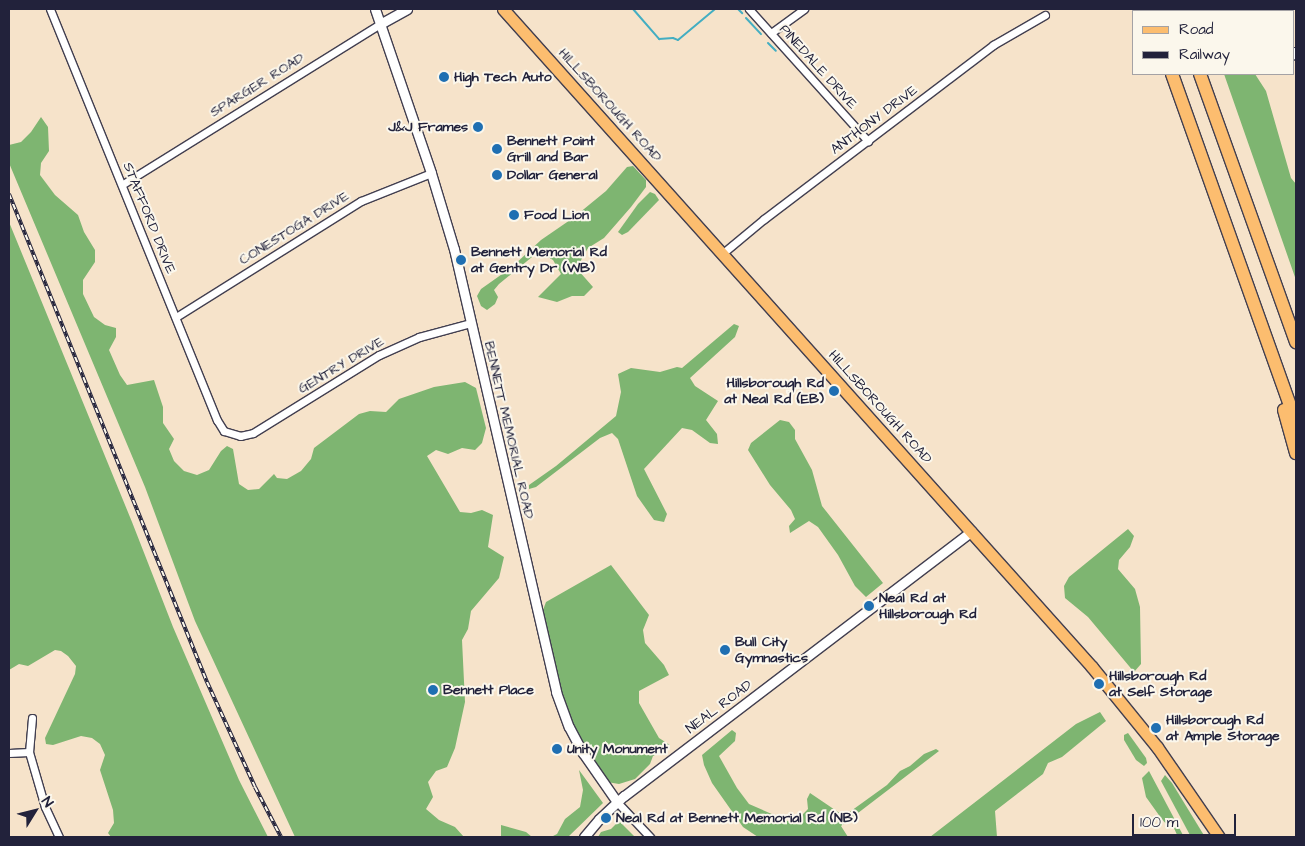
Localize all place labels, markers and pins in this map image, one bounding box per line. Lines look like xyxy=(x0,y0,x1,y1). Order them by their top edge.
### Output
place label: High Tech Auto xyxy=(454,69,552,85)
marker: High Tech Auto xyxy=(438,71,450,83)
place label: J&J Frames xyxy=(388,119,468,135)
marker: J&J Frames xyxy=(472,121,484,133)
place label: Bennett Point Grill and Bar xyxy=(507,133,595,166)
marker: Bennett Point Grill and Bar xyxy=(491,143,503,155)
place label: Dollar General xyxy=(507,167,598,183)
marker: Dollar General xyxy=(491,169,503,181)
place label: Food Lion xyxy=(524,207,589,223)
marker: Food Lion xyxy=(508,209,520,221)
place label: Bennett Memorial Rd at Gentry Dr (WB) xyxy=(471,244,607,276)
marker: Bennett Memorial Rd at Gentry Dr (WB) xyxy=(455,254,467,266)
place label: Hillsborough Rd at Neal Rd (EB) xyxy=(724,375,824,408)
marker: Hillsborough Rd at Neal Rd (EB) xyxy=(828,385,840,397)
place label: Neal Rd at Hillsborough Rd xyxy=(879,590,976,622)
marker: Neal Rd at Hillsborough Rd xyxy=(863,600,875,612)
place label: Bull City Gymnastics xyxy=(735,634,808,666)
marker: Bull City Gymnastics xyxy=(719,644,731,656)
place label: Hillsborough Rd at Self Storage xyxy=(1109,668,1212,700)
marker: Hillsborough Rd at Self Storage xyxy=(1093,678,1105,690)
place label: Bennett Place xyxy=(443,682,534,698)
marker: Bennett Place xyxy=(427,684,439,696)
place label: Hillsborough Rd at Ample Storage xyxy=(1166,712,1280,744)
marker: Hillsborough Rd at Ample Storage xyxy=(1150,722,1162,734)
place label: Unity Monument xyxy=(567,741,668,757)
marker: Unity Monument xyxy=(551,743,563,755)
place label: Neal Rd at Bennett Memorial Rd (NB) xyxy=(616,810,858,826)
marker: Neal Rd at Bennett Memorial Rd (NB) xyxy=(600,812,612,824)

